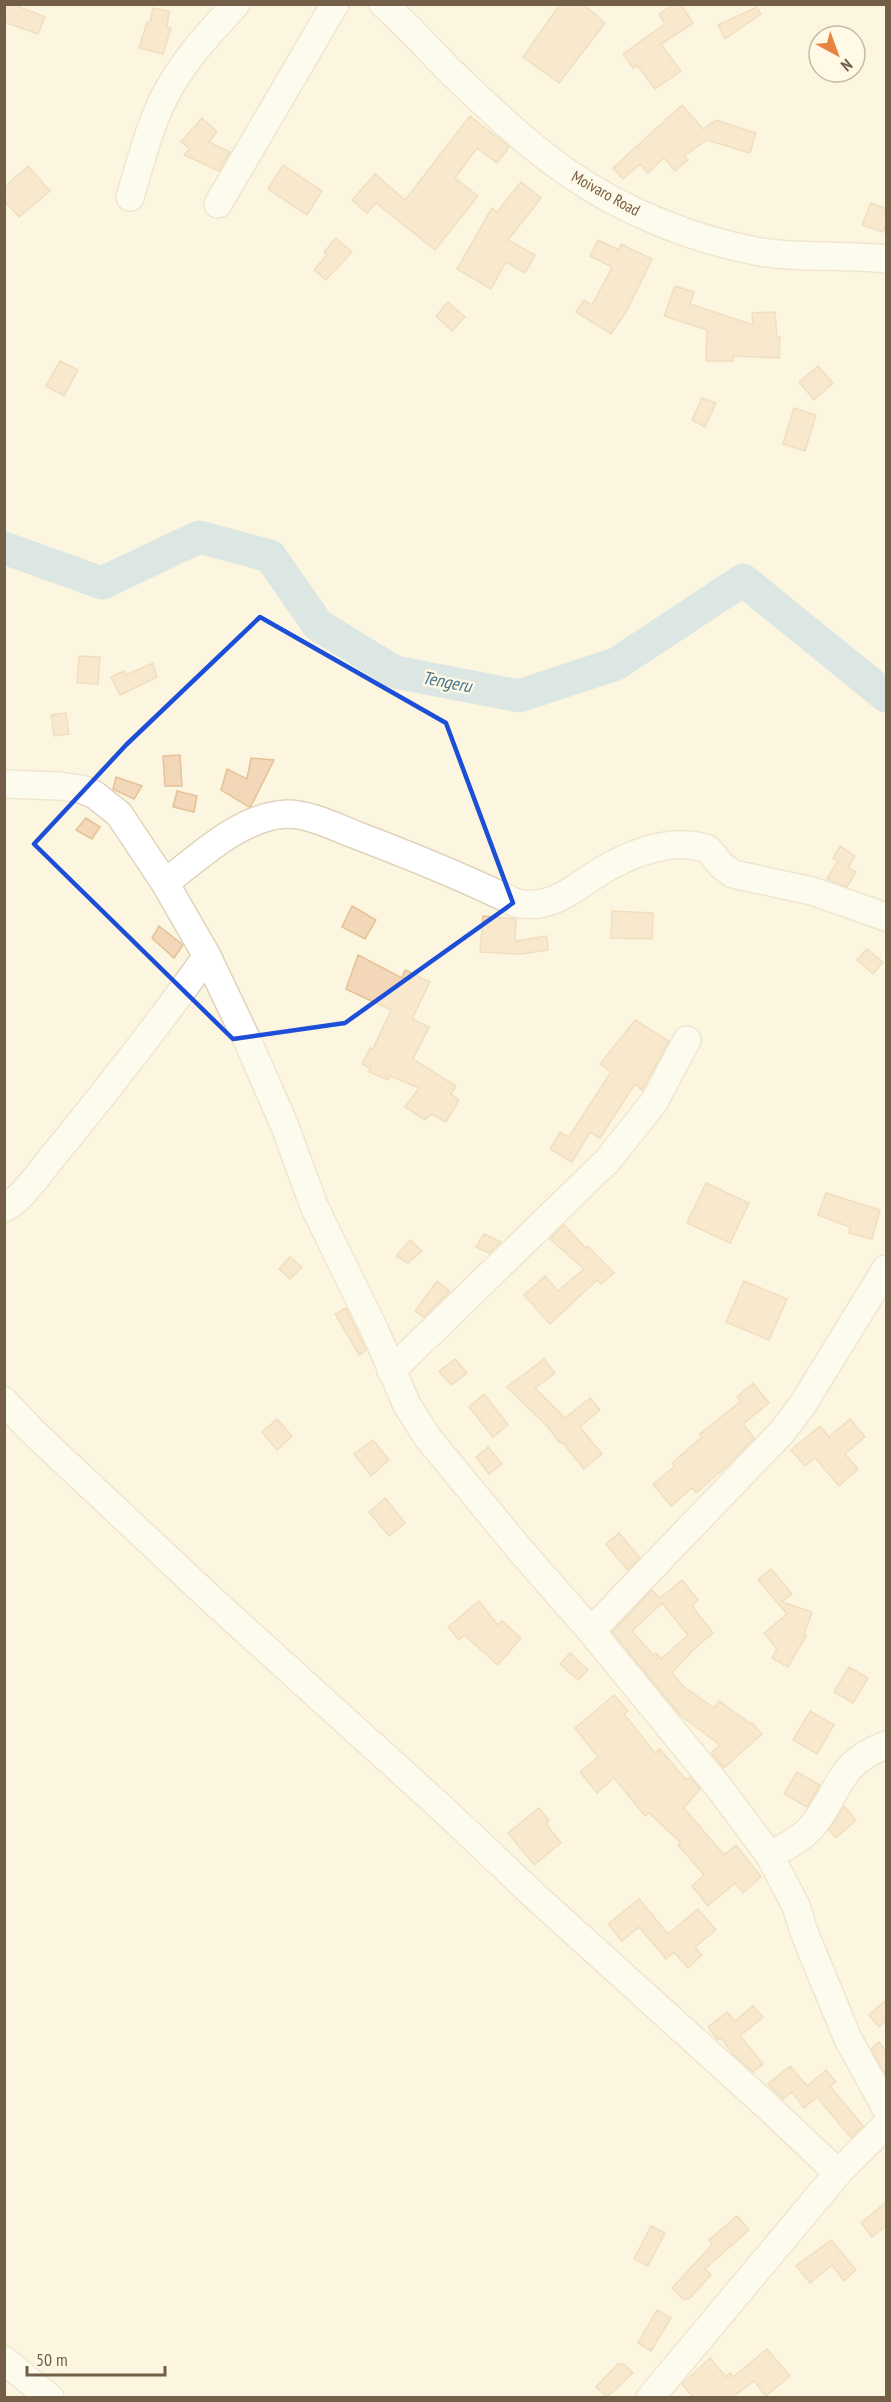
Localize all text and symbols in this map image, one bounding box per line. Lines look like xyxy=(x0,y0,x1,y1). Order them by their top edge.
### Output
north arrow xyxy=(807,24,867,84)
text: N xyxy=(837,55,857,76)
street label: Moivaro Road xyxy=(568,166,644,220)
water label: Tengeru xyxy=(421,665,475,698)
scale bar xyxy=(27,2339,165,2377)
text: 50 m xyxy=(36,2348,68,2371)

